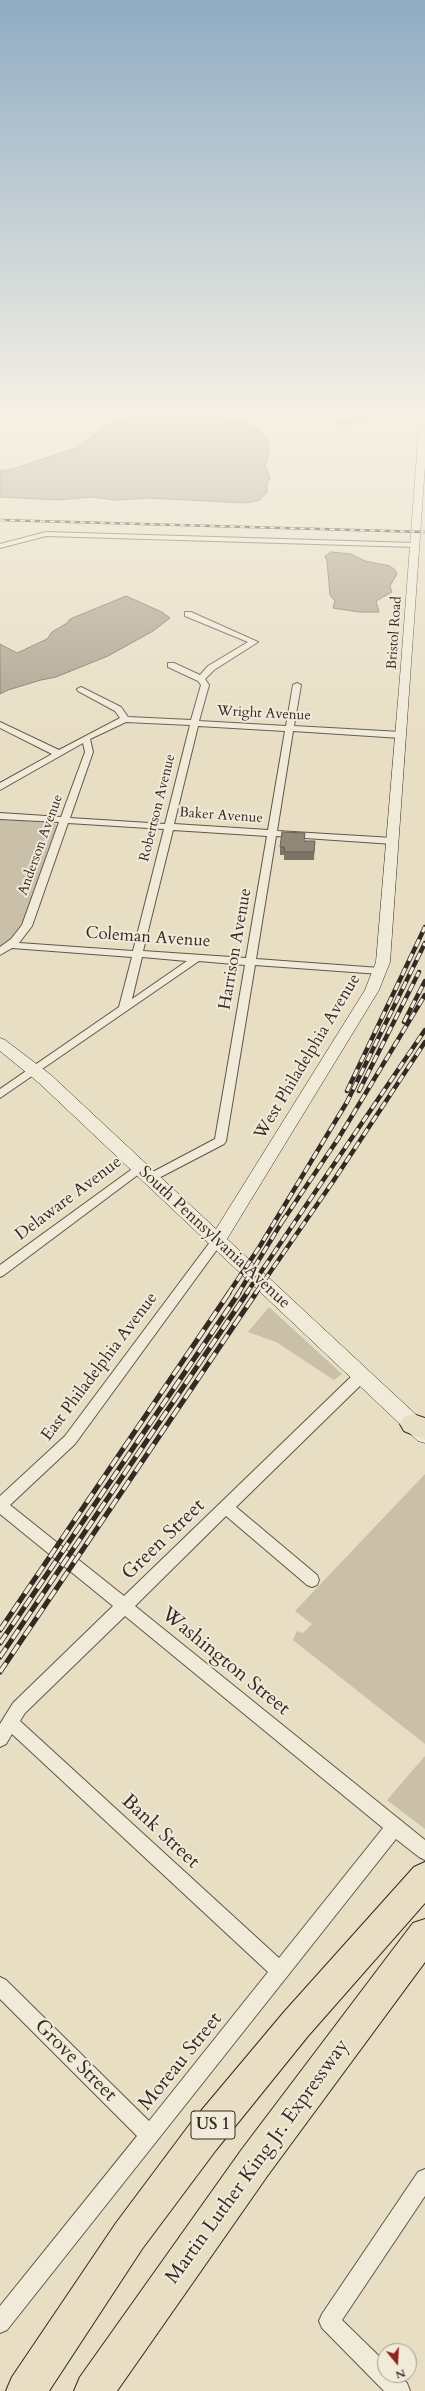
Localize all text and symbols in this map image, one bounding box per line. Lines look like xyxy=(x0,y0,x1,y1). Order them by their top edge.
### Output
street label: Bristol Road xyxy=(384,596,406,670)
street label: Wright Avenue xyxy=(217,703,311,725)
street label: Robertson Avenue xyxy=(137,753,179,863)
street label: Anderson Avenue xyxy=(15,792,67,898)
street label: Baker Avenue xyxy=(179,805,263,827)
street label: Harrison Avenue xyxy=(215,887,257,1011)
street label: Coleman Avenue xyxy=(85,923,211,953)
street label: West Philadelphia Avenue xyxy=(251,971,365,1143)
street label: Delaware Avenue xyxy=(12,1152,126,1246)
street label: South Pennsylvania Avenue xyxy=(134,1162,294,1314)
street label: East Philadelphia Avenue xyxy=(38,1289,162,1445)
street label: Green Street xyxy=(117,1495,211,1585)
street label: Washington Street xyxy=(156,1603,294,1721)
street label: Bank Street xyxy=(116,1790,204,1874)
street label: Moreau Street xyxy=(134,2008,228,2116)
street label: Grove Street xyxy=(29,2015,121,2107)
street label: Martin Luther King Jr. Expressway xyxy=(161,2035,355,2289)
road number: US 1 xyxy=(191,2111,235,2139)
north arrow xyxy=(377,2343,417,2383)
text: N xyxy=(394,2365,407,2383)

